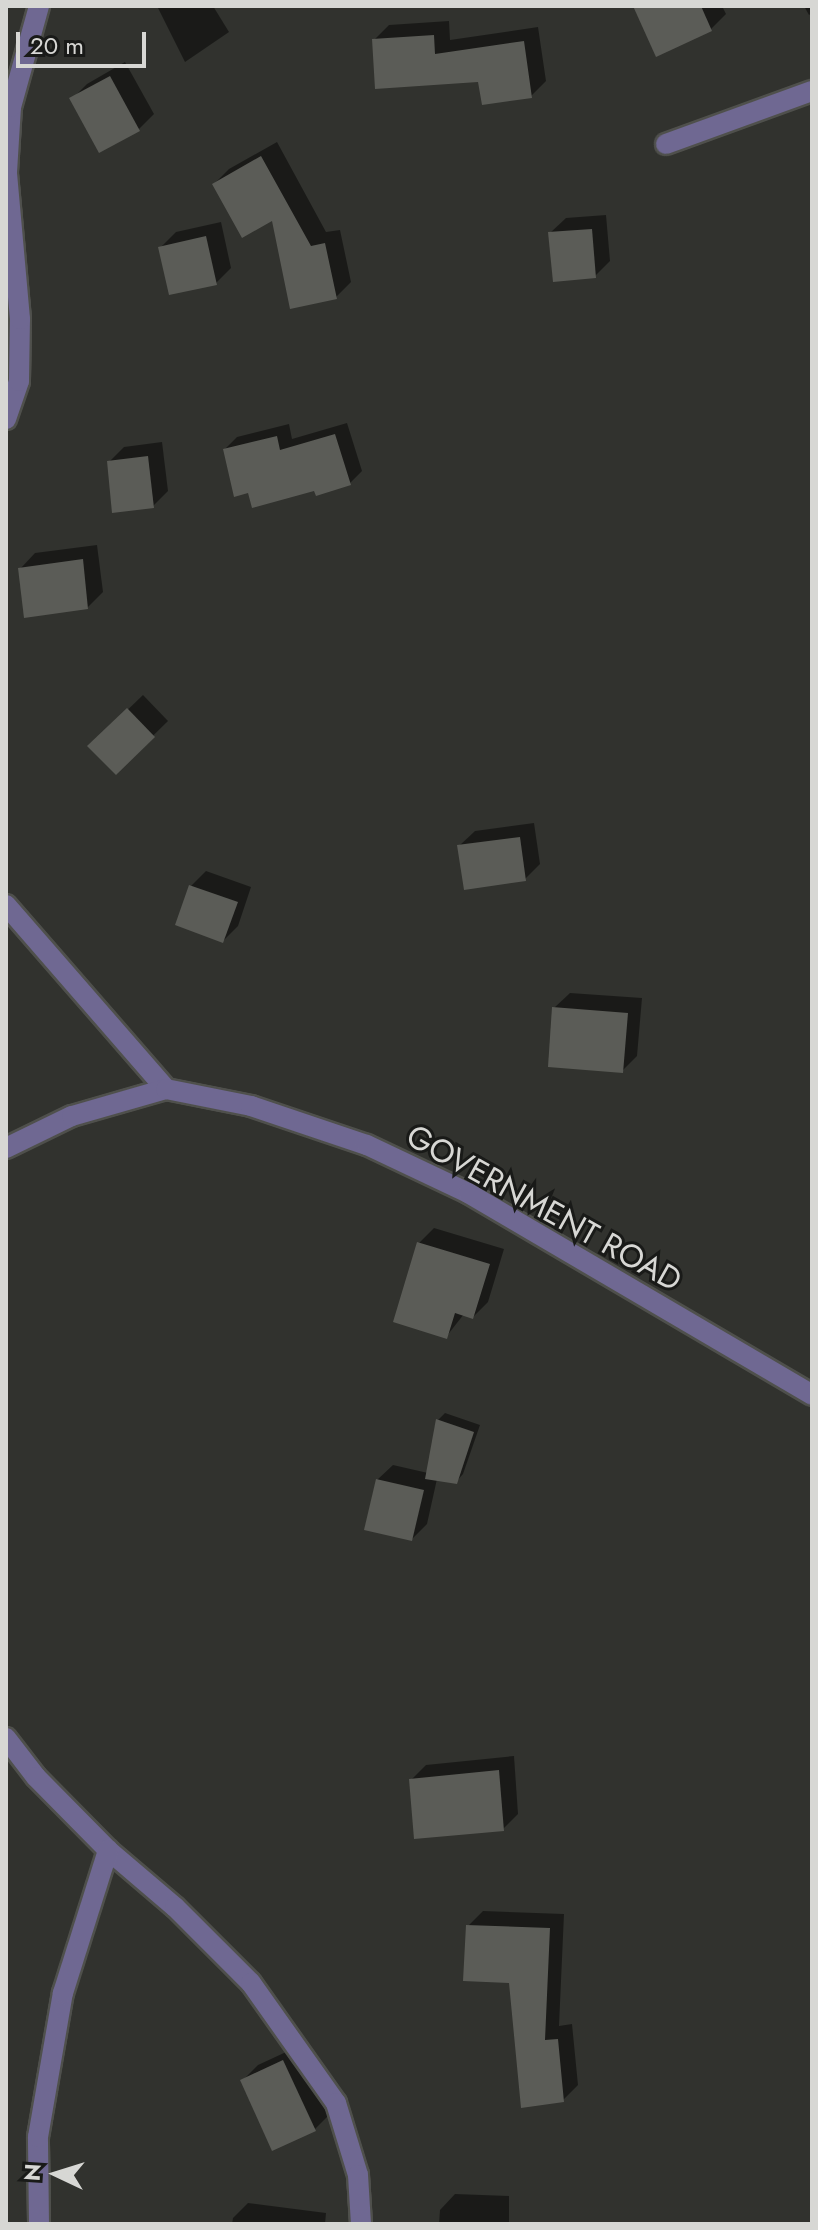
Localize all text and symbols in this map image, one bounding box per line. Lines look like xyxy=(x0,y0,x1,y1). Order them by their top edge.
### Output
scale bar xyxy=(20,16,150,66)
text: 20 m xyxy=(30,28,84,63)
street label: GOVERNMENT ROAD xyxy=(400,1116,688,1300)
north arrow xyxy=(16,2134,96,2214)
text: N xyxy=(15,2162,49,2182)

